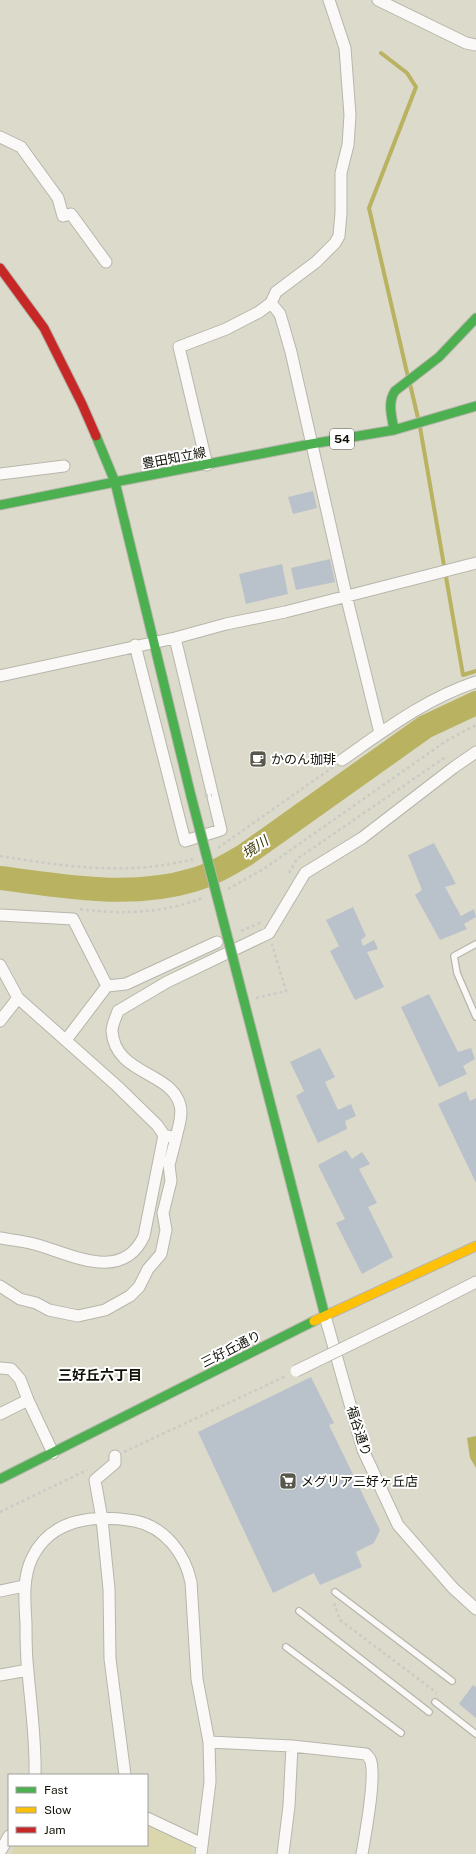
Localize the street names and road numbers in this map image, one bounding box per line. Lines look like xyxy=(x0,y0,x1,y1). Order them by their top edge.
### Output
road number: 54 xyxy=(330,429,354,449)
street label: 豊田知立線 xyxy=(141,444,207,472)
street label: 三好丘通り xyxy=(199,1328,263,1370)
street label: 福谷通り xyxy=(344,1404,374,1458)

